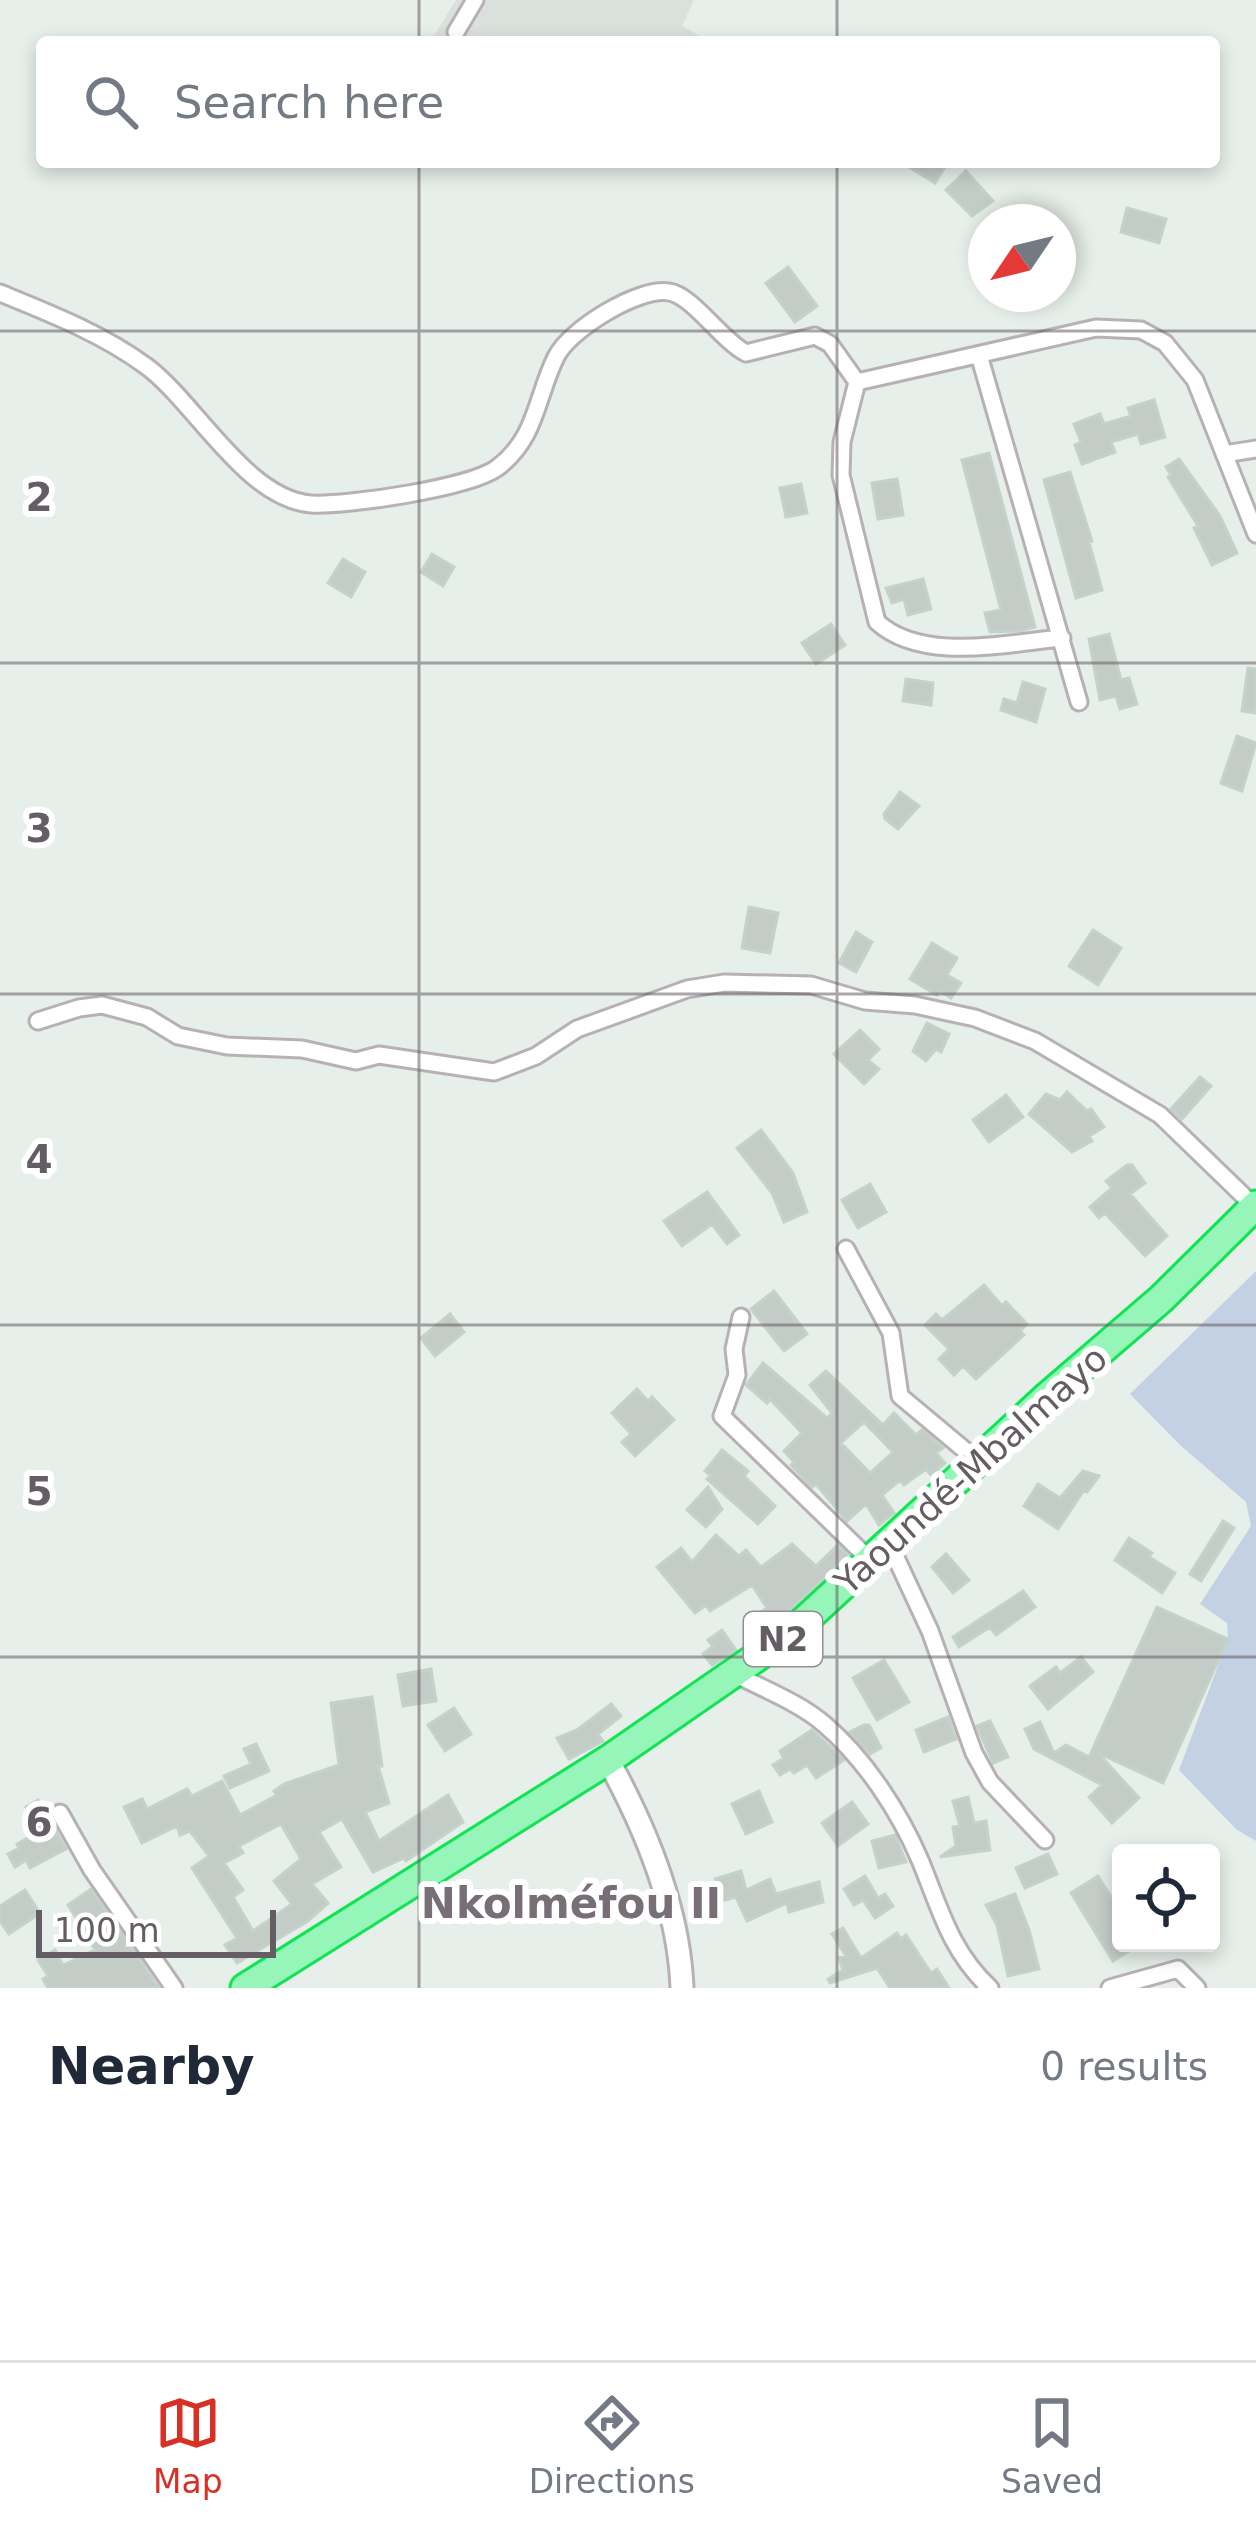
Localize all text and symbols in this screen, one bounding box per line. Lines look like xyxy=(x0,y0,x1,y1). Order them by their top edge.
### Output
search box xyxy=(36,36,1220,168)
icon: search xyxy=(78,69,144,135)
text: Search here xyxy=(174,76,444,129)
north arrow xyxy=(968,204,1076,312)
text: 2 xyxy=(25,475,53,520)
text: 3 xyxy=(25,806,53,851)
text: 4 xyxy=(25,1137,53,1182)
street label: Yaoundé-Mbalmayo xyxy=(826,1337,1115,1603)
text: 5 xyxy=(25,1469,53,1514)
road number: N2 xyxy=(744,1612,822,1666)
text: 6 xyxy=(25,1800,53,1845)
map controls xyxy=(1112,1844,1220,1952)
button: locate xyxy=(1112,1844,1220,1952)
district label: Nkolméfou II xyxy=(421,1879,721,1928)
scale bar xyxy=(36,1904,276,1957)
text: 100 m xyxy=(54,1911,160,1950)
text: Nearby xyxy=(48,2037,255,2096)
text: 0 results xyxy=(1040,2044,1208,2089)
tab: Map xyxy=(153,2390,223,2501)
tab: Directions xyxy=(529,2390,695,2501)
tab: Saved xyxy=(1001,2390,1103,2501)

